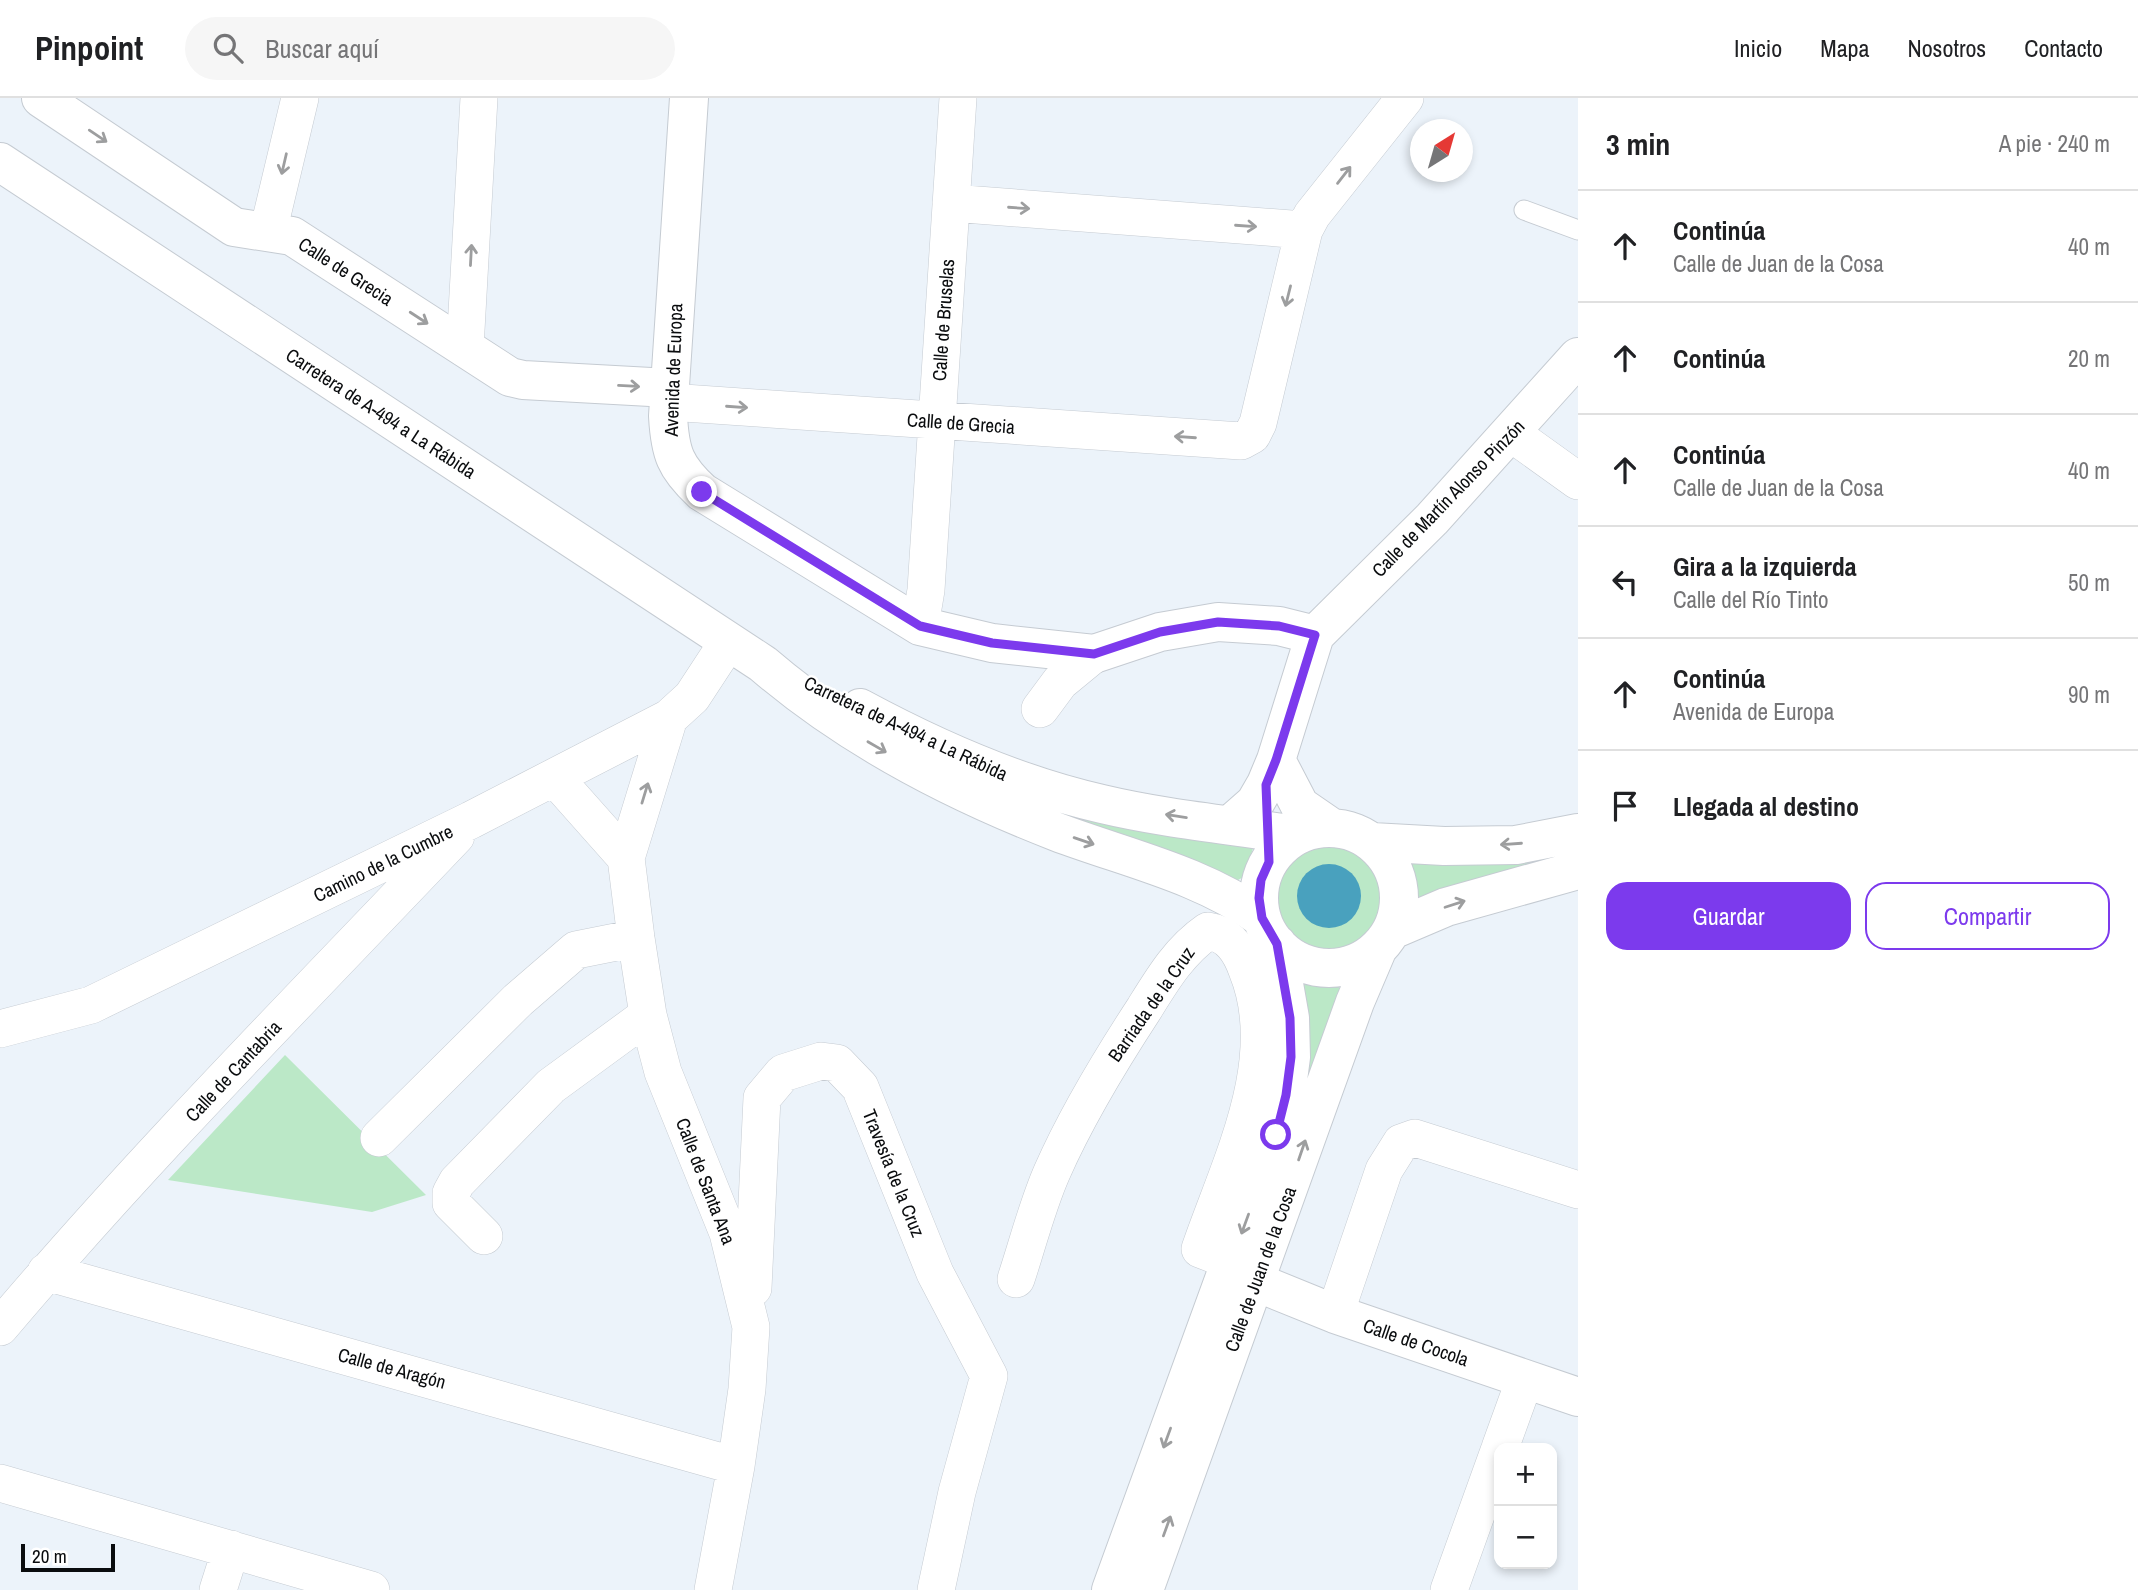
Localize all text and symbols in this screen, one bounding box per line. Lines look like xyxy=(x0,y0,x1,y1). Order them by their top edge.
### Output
search box xyxy=(185,17,675,80)
text: Pinpoint xyxy=(35,26,143,70)
icon: search xyxy=(209,29,247,67)
text: Buscar aquí xyxy=(265,31,379,66)
text: Inicio xyxy=(1734,32,1782,64)
text: Mapa xyxy=(1820,32,1869,64)
text: Nosotros xyxy=(1907,32,1986,64)
text: Contacto xyxy=(2024,32,2103,64)
north arrow xyxy=(1410,119,1473,182)
text: 3 min xyxy=(1606,124,1670,164)
text: A pie · 240 m xyxy=(1999,128,2110,159)
one-way arrow xyxy=(87,129,107,143)
one-way arrow xyxy=(277,152,290,175)
one-way arrow xyxy=(1337,166,1352,184)
one-way arrow xyxy=(1007,202,1030,215)
text: Continúa xyxy=(1673,213,1765,248)
one-way arrow xyxy=(1234,220,1257,233)
icon: ahead xyxy=(1606,227,1644,265)
street label: Calle de Grecia xyxy=(294,231,399,312)
text: 40 m xyxy=(2068,231,2110,262)
one-way arrow xyxy=(464,244,477,267)
text: Calle de Juan de la Cosa xyxy=(1673,248,1884,279)
street label: Calle de Bruselas xyxy=(926,258,960,382)
one-way arrow xyxy=(1281,284,1294,307)
street label: Avenida de Europa xyxy=(658,303,688,438)
one-way arrow xyxy=(409,311,429,325)
icon: ahead xyxy=(1606,339,1644,377)
text: Continúa xyxy=(1673,341,1765,376)
street label: Carretera de A-494 a La Rábida xyxy=(281,342,481,484)
text: 20 m xyxy=(2068,343,2110,374)
one-way arrow xyxy=(617,380,640,393)
one-way arrow xyxy=(725,401,747,414)
street label: Calle de Grecia xyxy=(906,406,1016,440)
street label: Calle de Martín Alonso Pinzón xyxy=(1366,414,1530,582)
one-way arrow xyxy=(1174,431,1197,444)
text: Continúa xyxy=(1673,437,1765,472)
icon: ahead xyxy=(1606,451,1644,489)
text: 40 m xyxy=(2068,455,2110,486)
text: Calle de Juan de la Cosa xyxy=(1673,472,1884,503)
route end xyxy=(686,476,717,507)
text: Gira a la izquierda xyxy=(1673,549,1857,584)
icon: left xyxy=(1606,563,1644,601)
text: 50 m xyxy=(2068,567,2110,598)
text: Calle del Río Tinto xyxy=(1673,584,1828,615)
text: Continúa xyxy=(1673,661,1765,696)
street label: Carretera de A-494 a La Rábida xyxy=(800,669,1012,787)
icon: ahead xyxy=(1606,675,1644,713)
text: 90 m xyxy=(2068,679,2110,710)
text: Avenida de Europa xyxy=(1673,696,1834,727)
one-way arrow xyxy=(867,740,887,754)
one-way arrow xyxy=(640,782,653,804)
icon: arrive xyxy=(1606,787,1644,825)
text: Llegada al destino xyxy=(1673,789,1859,824)
one-way arrow xyxy=(1165,809,1188,822)
street label: Camino de la Cumbre xyxy=(309,818,457,908)
one-way arrow xyxy=(1073,835,1095,848)
one-way arrow xyxy=(1500,838,1523,851)
button: Guardar xyxy=(1606,882,1851,950)
button: Compartir xyxy=(1865,882,2110,950)
one-way arrow xyxy=(1443,897,1465,910)
street label: Barriada de la Cruz xyxy=(1102,941,1201,1067)
street label: Calle de Cantabria xyxy=(179,1014,287,1127)
street label: Travesía de la Cruz xyxy=(857,1105,931,1241)
street label: Calle de Santa Ana xyxy=(670,1114,742,1248)
route start xyxy=(1260,1119,1291,1150)
one-way arrow xyxy=(1297,1140,1309,1162)
street label: Calle de Juan de la Cosa xyxy=(1218,1182,1302,1355)
one-way arrow xyxy=(1237,1213,1250,1235)
street label: Calle de Cocola xyxy=(1360,1312,1473,1372)
street label: Calle de Aragón xyxy=(335,1341,449,1395)
one-way arrow xyxy=(1159,1426,1172,1448)
map controls xyxy=(1494,1443,1557,1569)
button: + xyxy=(1494,1443,1557,1506)
button: − xyxy=(1494,1506,1557,1569)
one-way arrow xyxy=(1162,1515,1174,1537)
scale bar xyxy=(21,1541,116,1573)
text: 20 m xyxy=(32,1543,67,1569)

